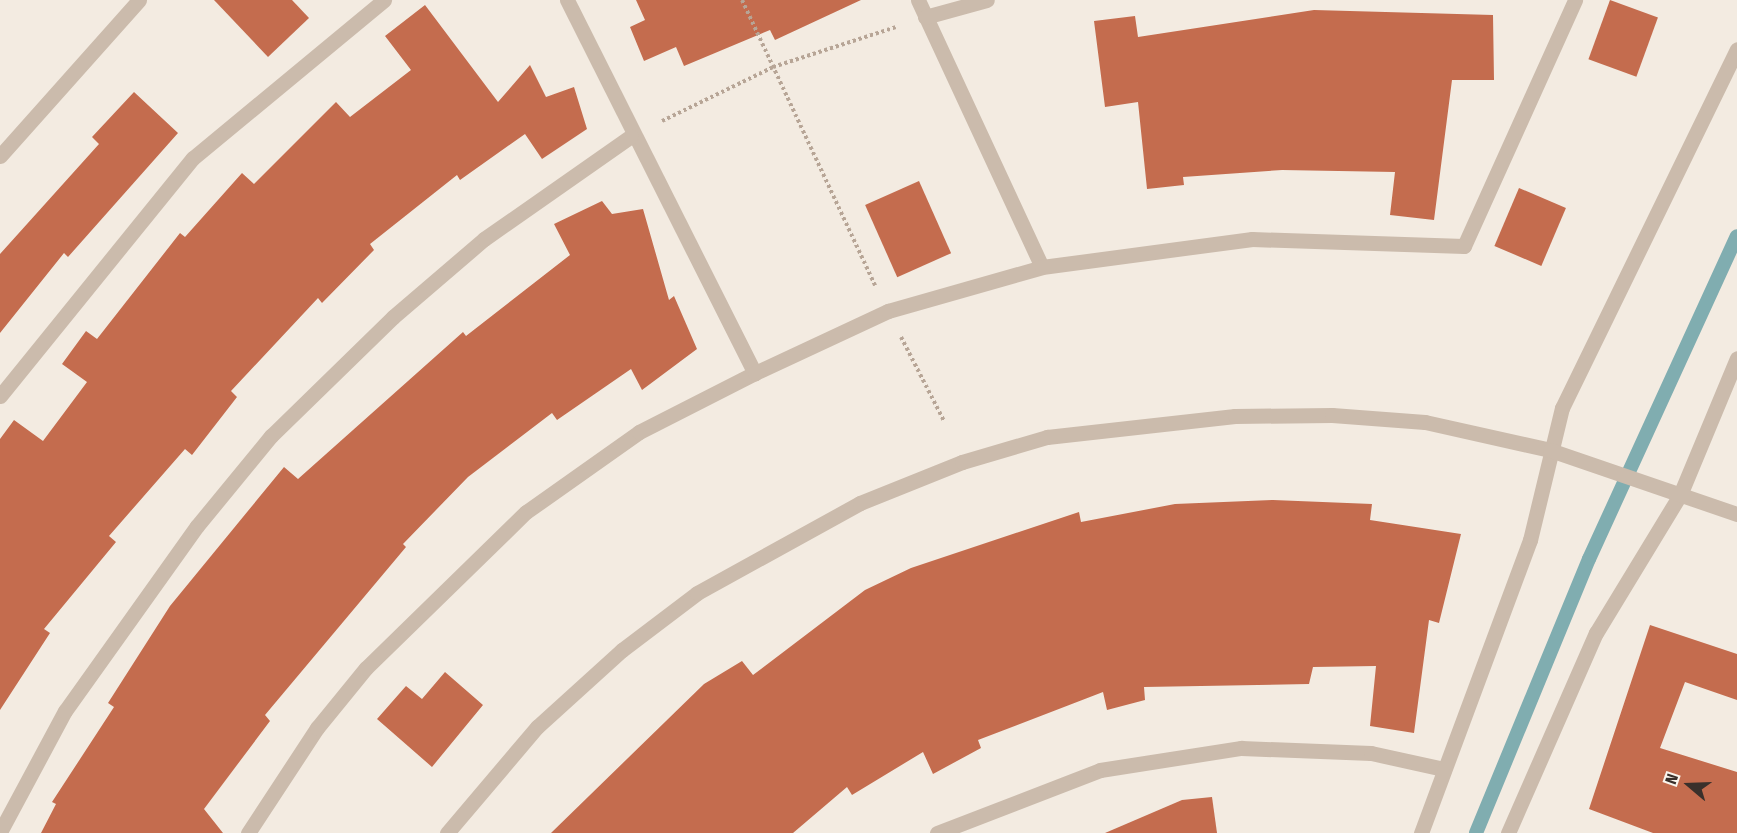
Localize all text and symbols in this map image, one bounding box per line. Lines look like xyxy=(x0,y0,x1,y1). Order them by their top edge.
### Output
north arrow xyxy=(1659,755,1719,815)
text: N xyxy=(1661,771,1682,787)

